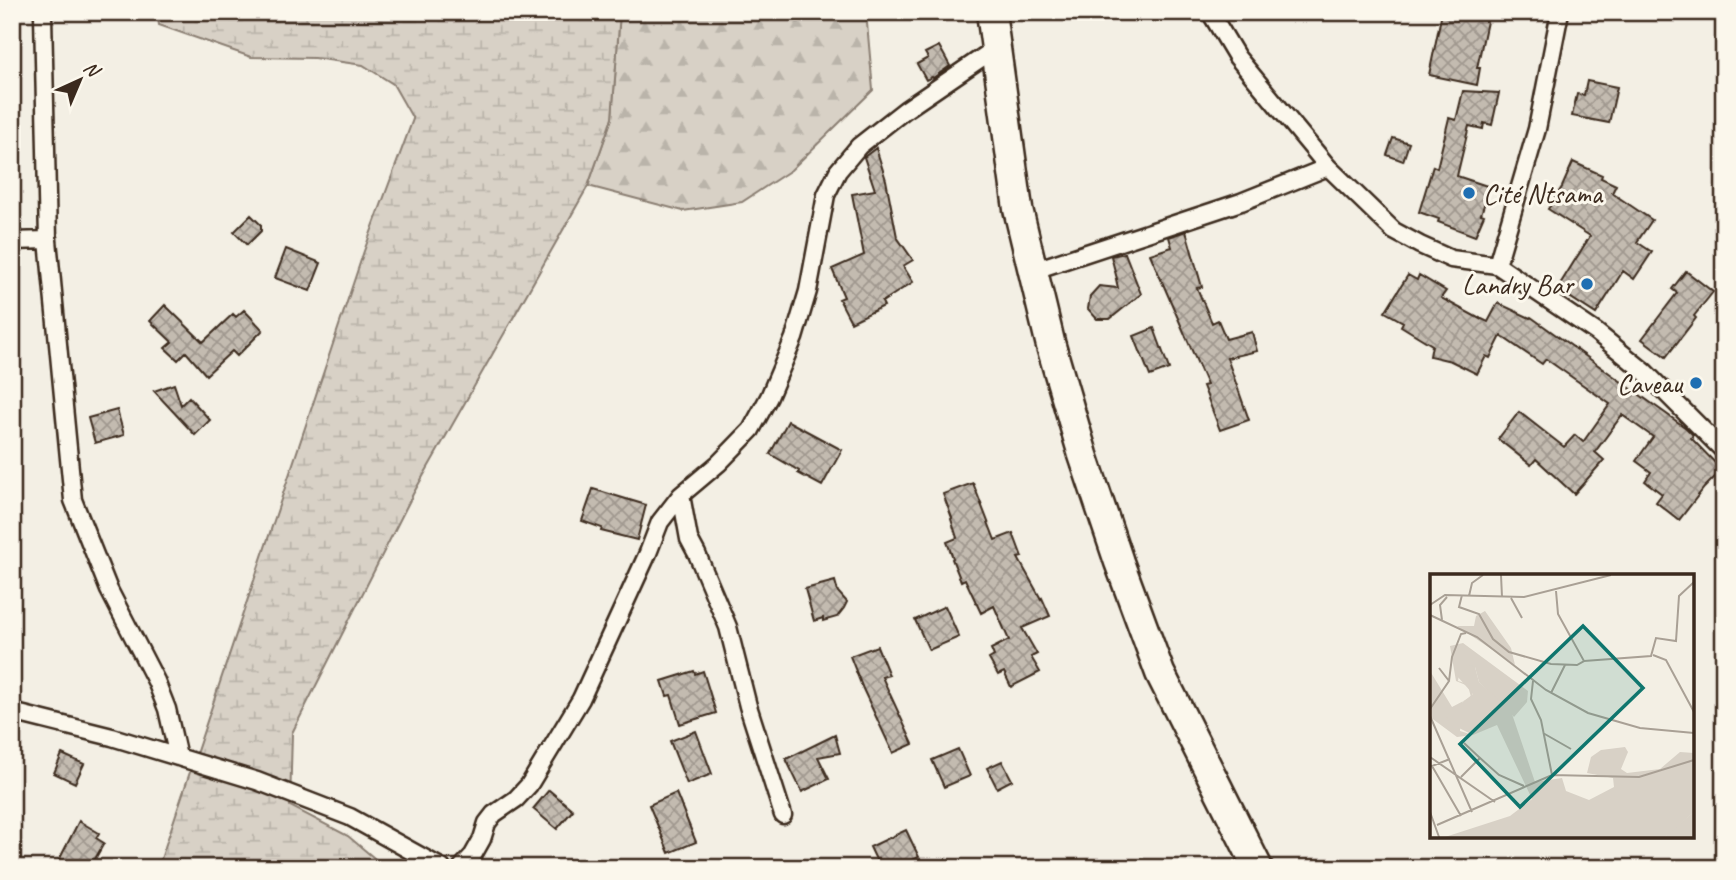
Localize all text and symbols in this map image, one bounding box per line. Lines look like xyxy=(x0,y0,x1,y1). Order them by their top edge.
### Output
north arrow xyxy=(46,46,116,116)
text: N xyxy=(79,56,106,83)
place label: Cité Ntsama xyxy=(1483,176,1604,211)
marker: Cité Ntsama xyxy=(1461,185,1477,201)
place label: Landry Bar xyxy=(1462,267,1575,302)
marker: Landry Bar xyxy=(1579,276,1595,292)
place label: Caveau xyxy=(1617,366,1684,401)
marker: Caveau xyxy=(1688,375,1704,391)
inset map xyxy=(1430,574,1694,838)

